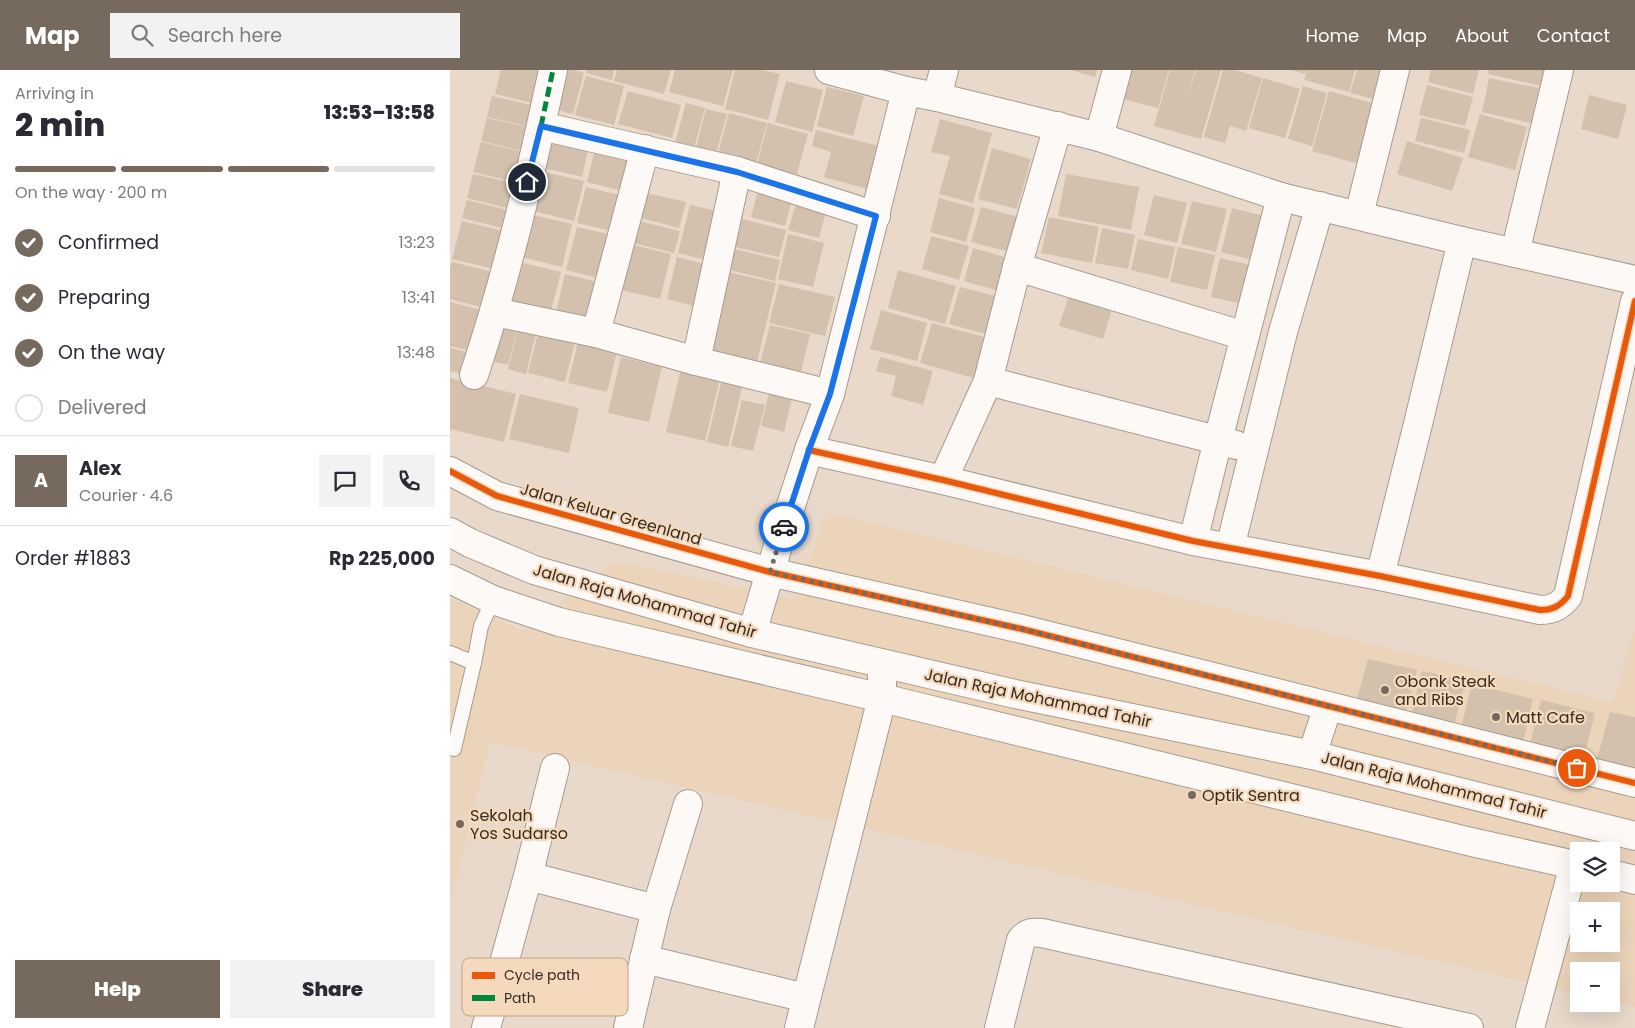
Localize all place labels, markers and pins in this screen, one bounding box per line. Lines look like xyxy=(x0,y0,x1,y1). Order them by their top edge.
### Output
pin xyxy=(506,161,548,203)
place label: Obonk Steak and Ribs xyxy=(1395,670,1496,711)
marker: Obonk Steak and Ribs xyxy=(1379,684,1391,696)
place label: Matt Cafe xyxy=(1506,706,1585,729)
marker: Matt Cafe xyxy=(1490,711,1502,723)
pin xyxy=(1556,747,1598,789)
place label: Optik Sentra xyxy=(1202,784,1300,807)
marker: Optik Sentra xyxy=(1186,789,1198,801)
place label: Sekolah Yos Sudarso xyxy=(470,804,568,845)
marker: Sekolah Yos Sudarso xyxy=(454,818,466,830)

